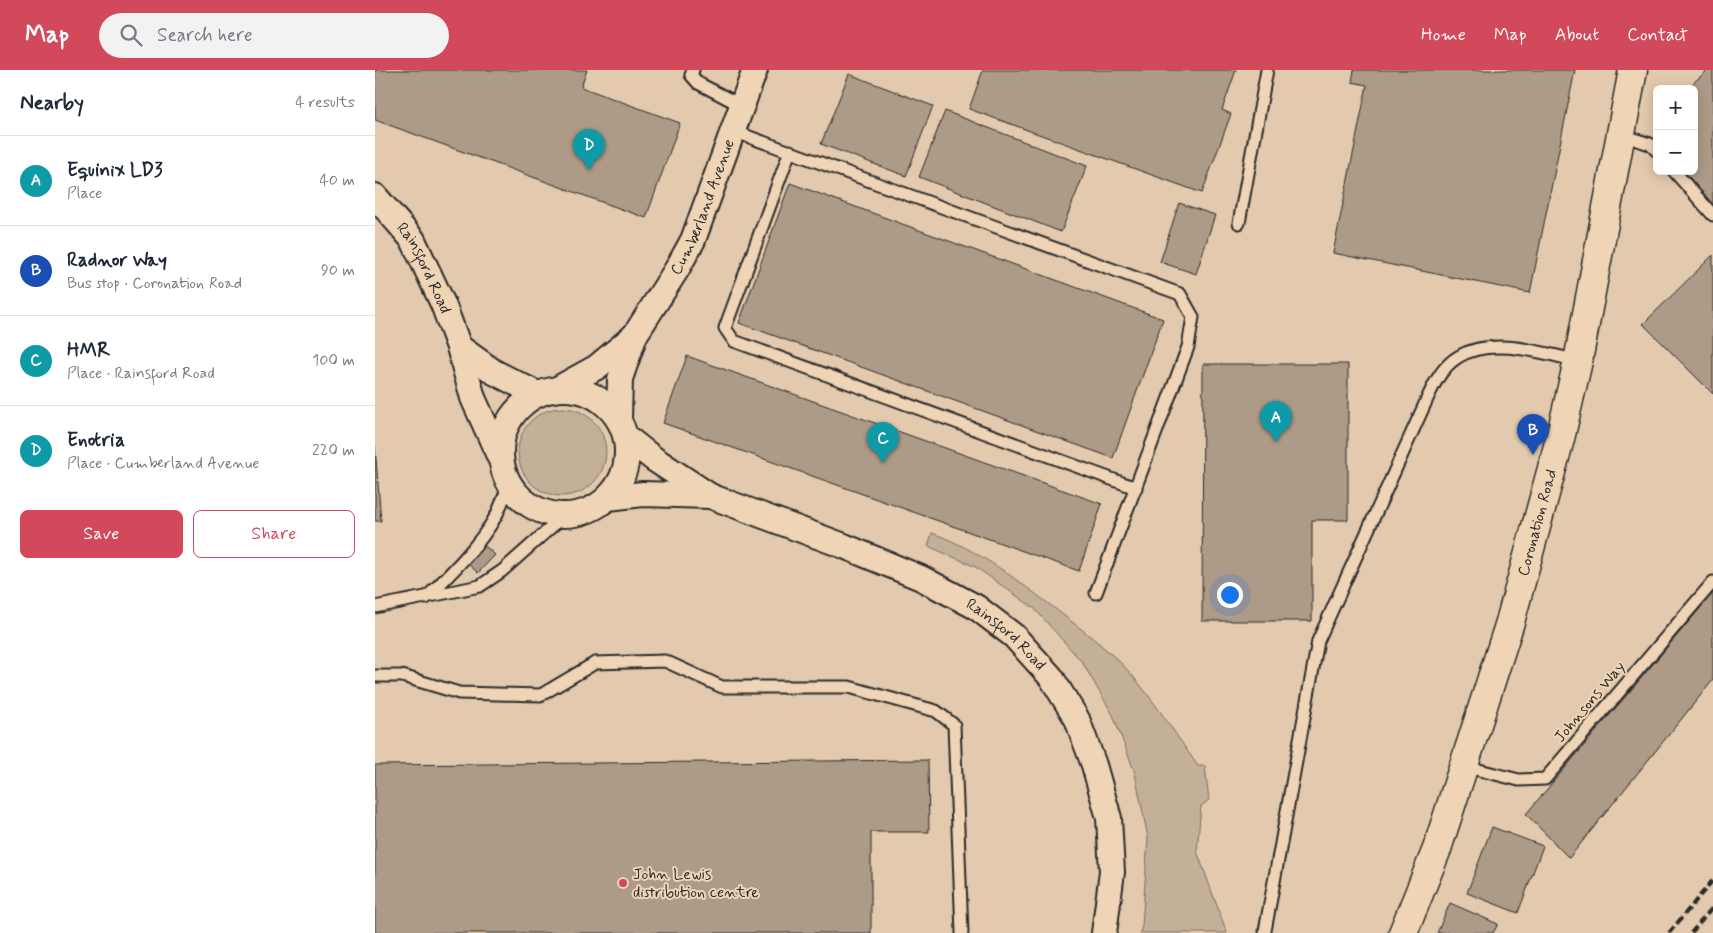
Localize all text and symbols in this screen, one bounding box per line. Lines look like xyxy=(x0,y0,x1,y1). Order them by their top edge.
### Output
search box xyxy=(99,13,449,58)
text: Map xyxy=(25,20,69,51)
icon: search xyxy=(117,21,145,49)
text: Search here xyxy=(157,23,253,48)
text: Home xyxy=(1421,23,1466,47)
text: Map xyxy=(1494,23,1527,47)
text: About xyxy=(1555,23,1599,47)
text: Contact xyxy=(1627,23,1688,47)
map controls xyxy=(1653,85,1698,175)
button: + xyxy=(1653,85,1698,130)
text: Nearby xyxy=(20,89,84,117)
text: 4 results xyxy=(295,92,355,113)
pin: D xyxy=(573,129,605,170)
button: − xyxy=(1653,130,1698,175)
street label: Cumberland Avenue xyxy=(665,136,739,279)
text: Equinix LD3 xyxy=(67,158,163,183)
text: A xyxy=(31,170,41,191)
text: 40 m xyxy=(319,170,355,191)
text: Place xyxy=(67,183,102,204)
street label: Rainsford Road xyxy=(392,218,456,316)
text: Radnor Way xyxy=(67,248,167,273)
text: B xyxy=(31,260,41,281)
text: 90 m xyxy=(321,260,355,281)
text: Bus stop · Coronation Road xyxy=(67,273,242,294)
text: HMR xyxy=(67,338,110,363)
text: C xyxy=(30,350,42,371)
text: 100 m xyxy=(312,350,355,371)
text: Place · Rainsford Road xyxy=(67,363,215,384)
pin: A xyxy=(1260,401,1292,442)
pin: B xyxy=(1517,414,1549,455)
pin: C xyxy=(867,422,899,463)
text: Enotria xyxy=(67,428,125,453)
text: D xyxy=(30,440,42,461)
text: 220 m xyxy=(312,440,355,461)
text: Place · Cumberland Avenue xyxy=(67,453,259,474)
street label: Coronation Road xyxy=(1512,467,1562,579)
button: Save xyxy=(20,510,183,558)
button: Share xyxy=(193,510,355,558)
your location xyxy=(1217,582,1243,608)
street label: Rainsford Road xyxy=(963,593,1051,675)
street label: Johnsons Way xyxy=(1550,657,1630,747)
place label: John Lewis distribution centre xyxy=(633,864,759,903)
marker: John Lewis distribution centre xyxy=(617,877,629,889)

